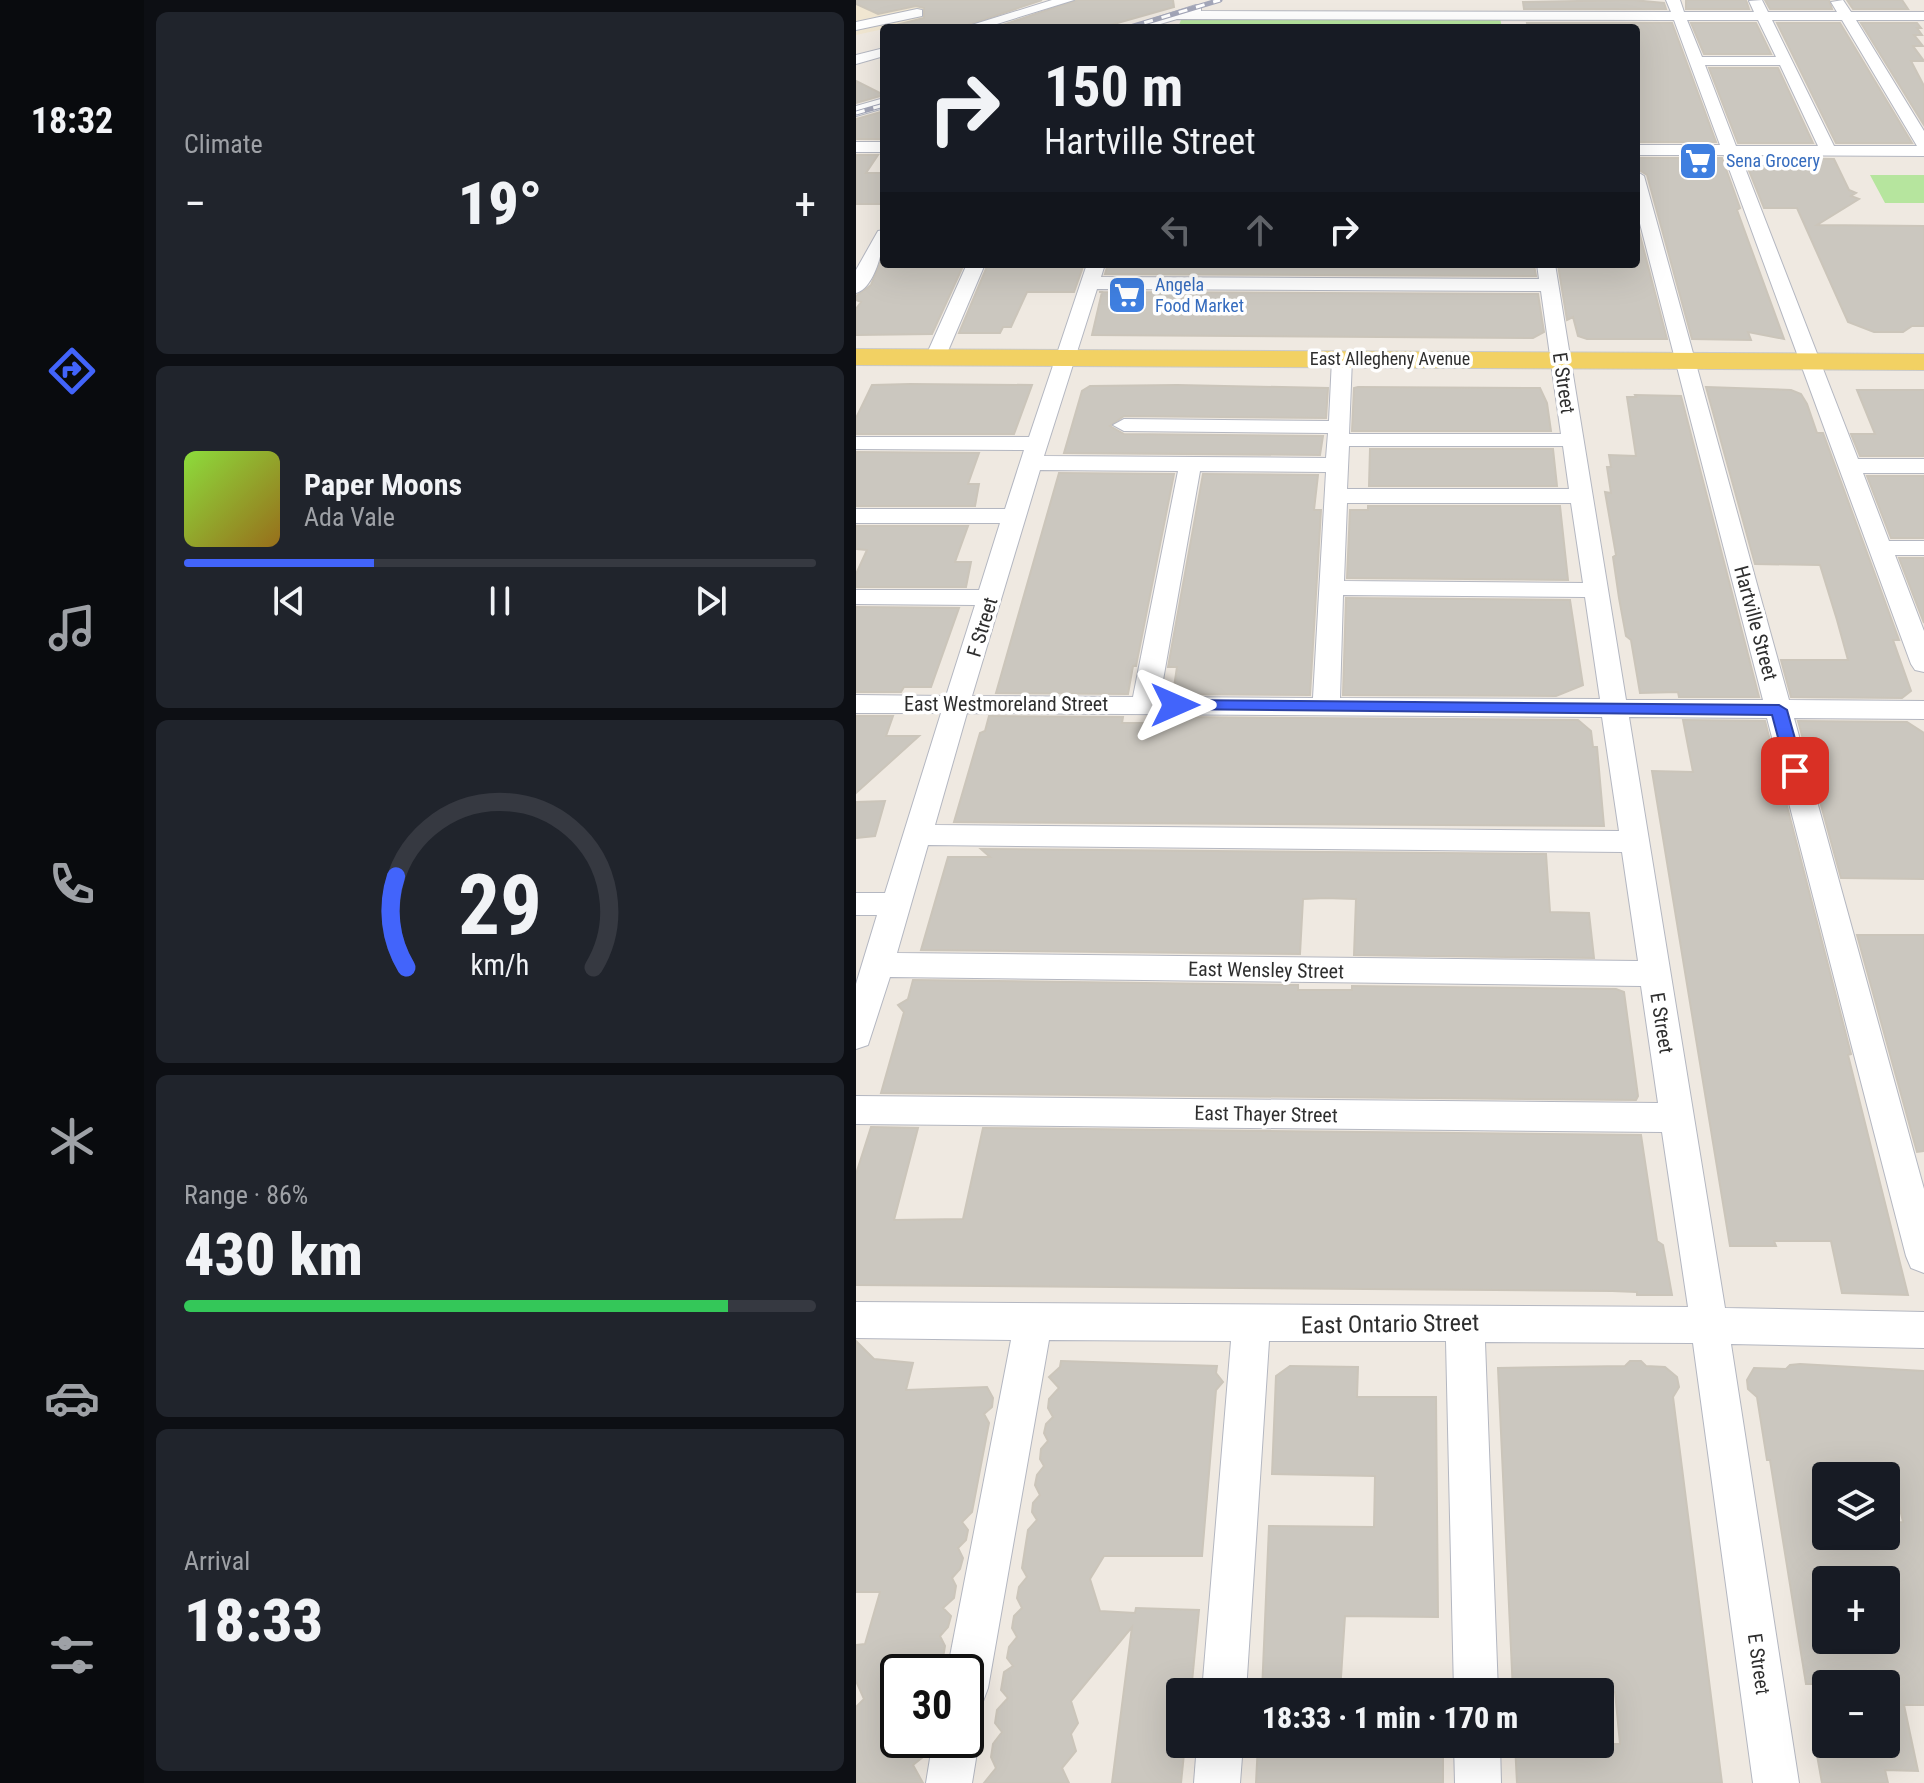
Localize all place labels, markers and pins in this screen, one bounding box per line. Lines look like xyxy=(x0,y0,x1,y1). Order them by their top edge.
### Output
supermarket icon: Sena Grocery xyxy=(1677,140,1719,182)
place label: Sena Grocery xyxy=(1726,150,1821,171)
supermarket icon: Angela Food Market xyxy=(1106,274,1148,316)
place label: Angela Food Market xyxy=(1155,274,1244,316)
pin xyxy=(1761,737,1829,805)

